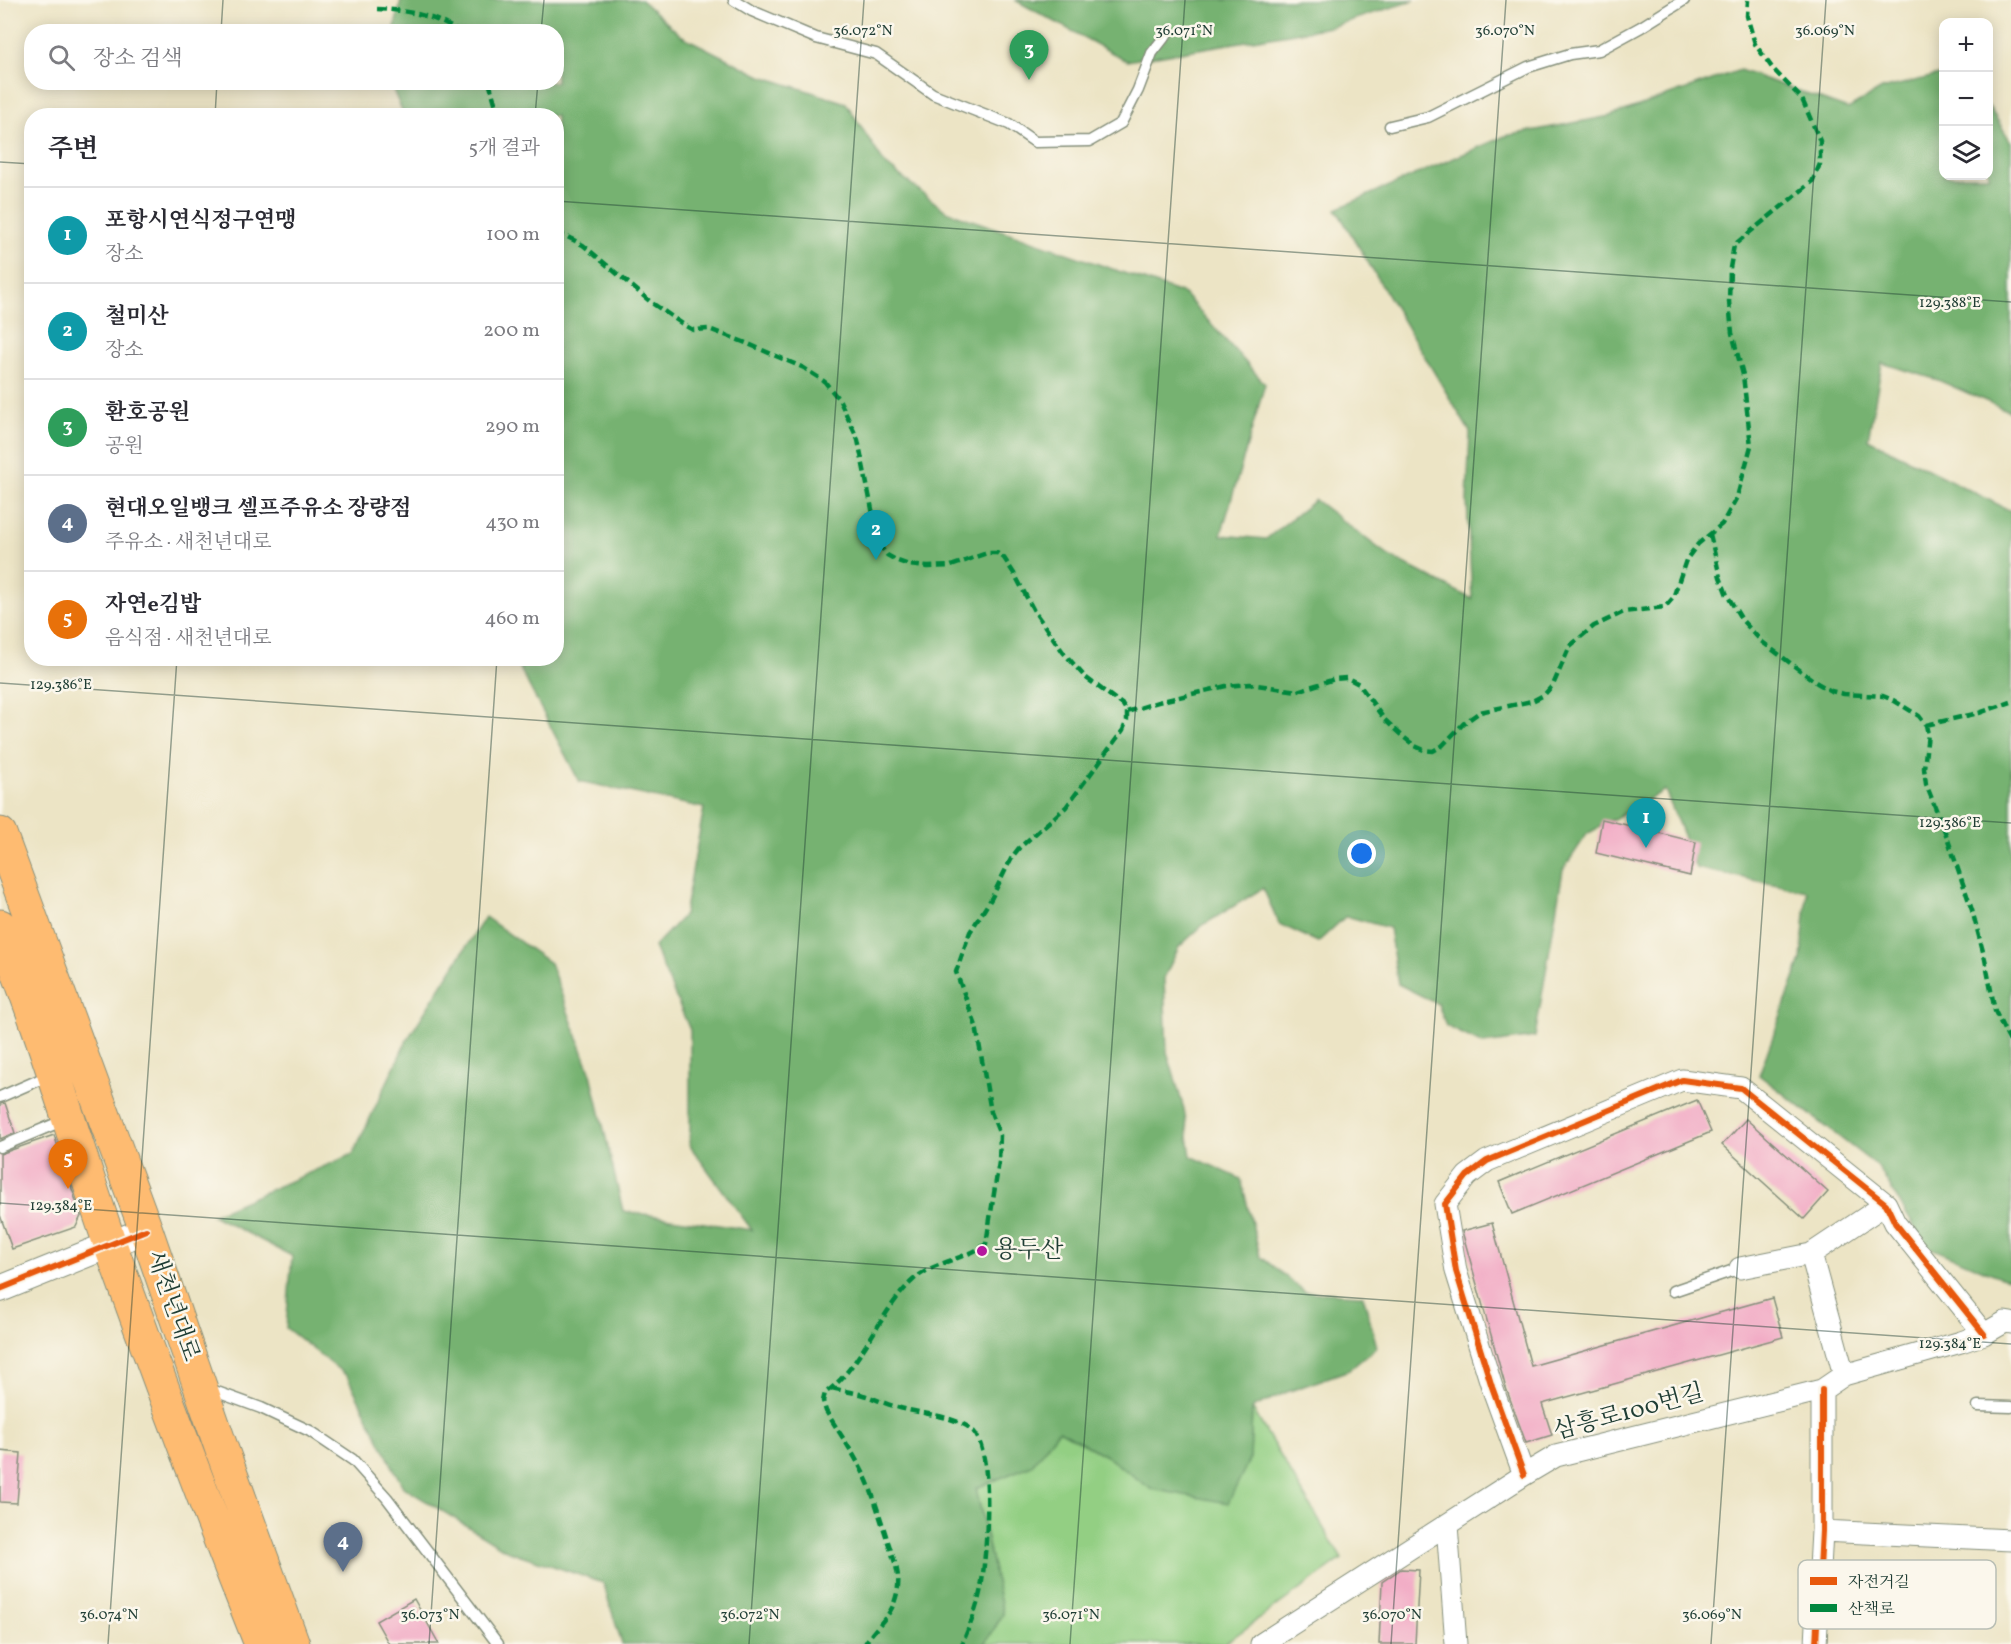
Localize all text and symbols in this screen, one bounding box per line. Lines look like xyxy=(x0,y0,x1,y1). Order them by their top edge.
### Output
map controls xyxy=(1939,18,1993,180)
button: + xyxy=(1939,18,1993,72)
text: 36.072°N xyxy=(833,21,893,42)
text: 36.071°N xyxy=(1155,21,1213,42)
text: 36.070°N xyxy=(1475,21,1535,42)
text: 36.069°N xyxy=(1795,21,1855,42)
search box xyxy=(24,24,564,90)
pin: 3 xyxy=(1010,31,1048,80)
icon: search xyxy=(45,41,78,74)
text: 장소 검색 xyxy=(93,44,182,75)
button: − xyxy=(1939,72,1993,126)
button: layers xyxy=(1939,126,1993,180)
text: 주변 xyxy=(48,132,98,168)
text: 5개 결과 xyxy=(468,135,540,163)
text: 포항시연식정구연맹 xyxy=(105,206,296,237)
text: 1 xyxy=(63,221,72,249)
text: 100 m xyxy=(486,221,540,249)
text: 장소 xyxy=(105,241,144,269)
text: 129.388°E xyxy=(1919,293,1981,314)
text: 철미산 xyxy=(105,302,169,333)
text: 2 xyxy=(62,317,73,345)
text: 200 m xyxy=(483,317,540,345)
text: 장소 xyxy=(105,337,144,365)
text: 환호공원 xyxy=(105,398,190,429)
text: 3 xyxy=(62,413,73,441)
text: 290 m xyxy=(485,413,540,441)
text: 공원 xyxy=(105,433,144,461)
text: 현대오일뱅크 셀프주유소 장량점 xyxy=(105,494,411,525)
text: 4 xyxy=(61,509,74,537)
text: 430 m xyxy=(485,509,540,537)
pin: 2 xyxy=(856,510,896,560)
text: 주유소 · 새천년대로 xyxy=(105,529,271,557)
text: 자연e김밥 xyxy=(105,590,201,621)
text: 5 xyxy=(63,605,72,633)
text: 460 m xyxy=(484,605,540,633)
text: 음식점 · 새천년대로 xyxy=(105,625,271,653)
text: 129.386°E xyxy=(30,675,92,696)
pin: 1 xyxy=(1626,798,1666,848)
text: 129.386°E xyxy=(1919,813,1981,834)
your location xyxy=(1347,839,1376,868)
pin: 5 xyxy=(48,1140,88,1189)
text: 129.384°E xyxy=(30,1196,92,1217)
place label: 용두산 xyxy=(994,1234,1064,1268)
marker: 용두산 xyxy=(975,1244,989,1258)
street label: 새천년대로 xyxy=(137,1246,207,1366)
text: 129.384°E xyxy=(1919,1334,1981,1355)
street label: 삼흥로100번길 xyxy=(1550,1377,1708,1449)
pin: 4 xyxy=(324,1522,362,1572)
legend xyxy=(1798,1560,1996,1629)
text: 자전거길 xyxy=(1848,1572,1910,1594)
text: 산책로 xyxy=(1848,1599,1895,1621)
text: 36.074°N xyxy=(80,1605,138,1626)
text: 36.073°N xyxy=(400,1605,460,1626)
text: 36.072°N xyxy=(720,1605,780,1626)
text: 36.071°N xyxy=(1042,1605,1100,1626)
text: 36.070°N xyxy=(1362,1605,1422,1626)
text: 36.069°N xyxy=(1682,1605,1742,1626)

